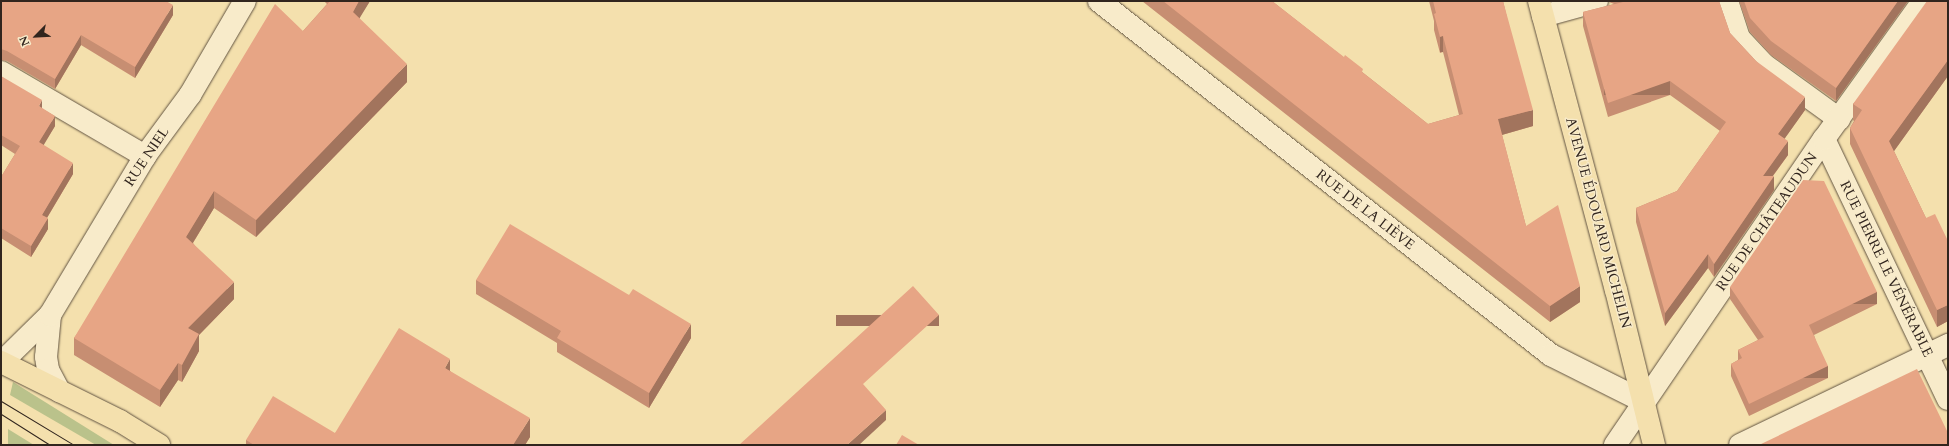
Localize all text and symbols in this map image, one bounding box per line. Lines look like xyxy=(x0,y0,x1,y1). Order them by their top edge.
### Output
north arrow xyxy=(16,16,56,56)
text: N xyxy=(16,34,33,49)
street label: AVENUE ÉDOUARD MICHELIN xyxy=(1562,116,1634,330)
street label: RUE NIEL xyxy=(121,124,173,190)
street label: RUE DE CHÂTEAUDUN xyxy=(1713,150,1821,294)
street label: RUE DE LA LIÈVE xyxy=(1312,166,1418,254)
street label: RUE PIERRE LE VÉNÉRABLE xyxy=(1836,178,1936,360)

